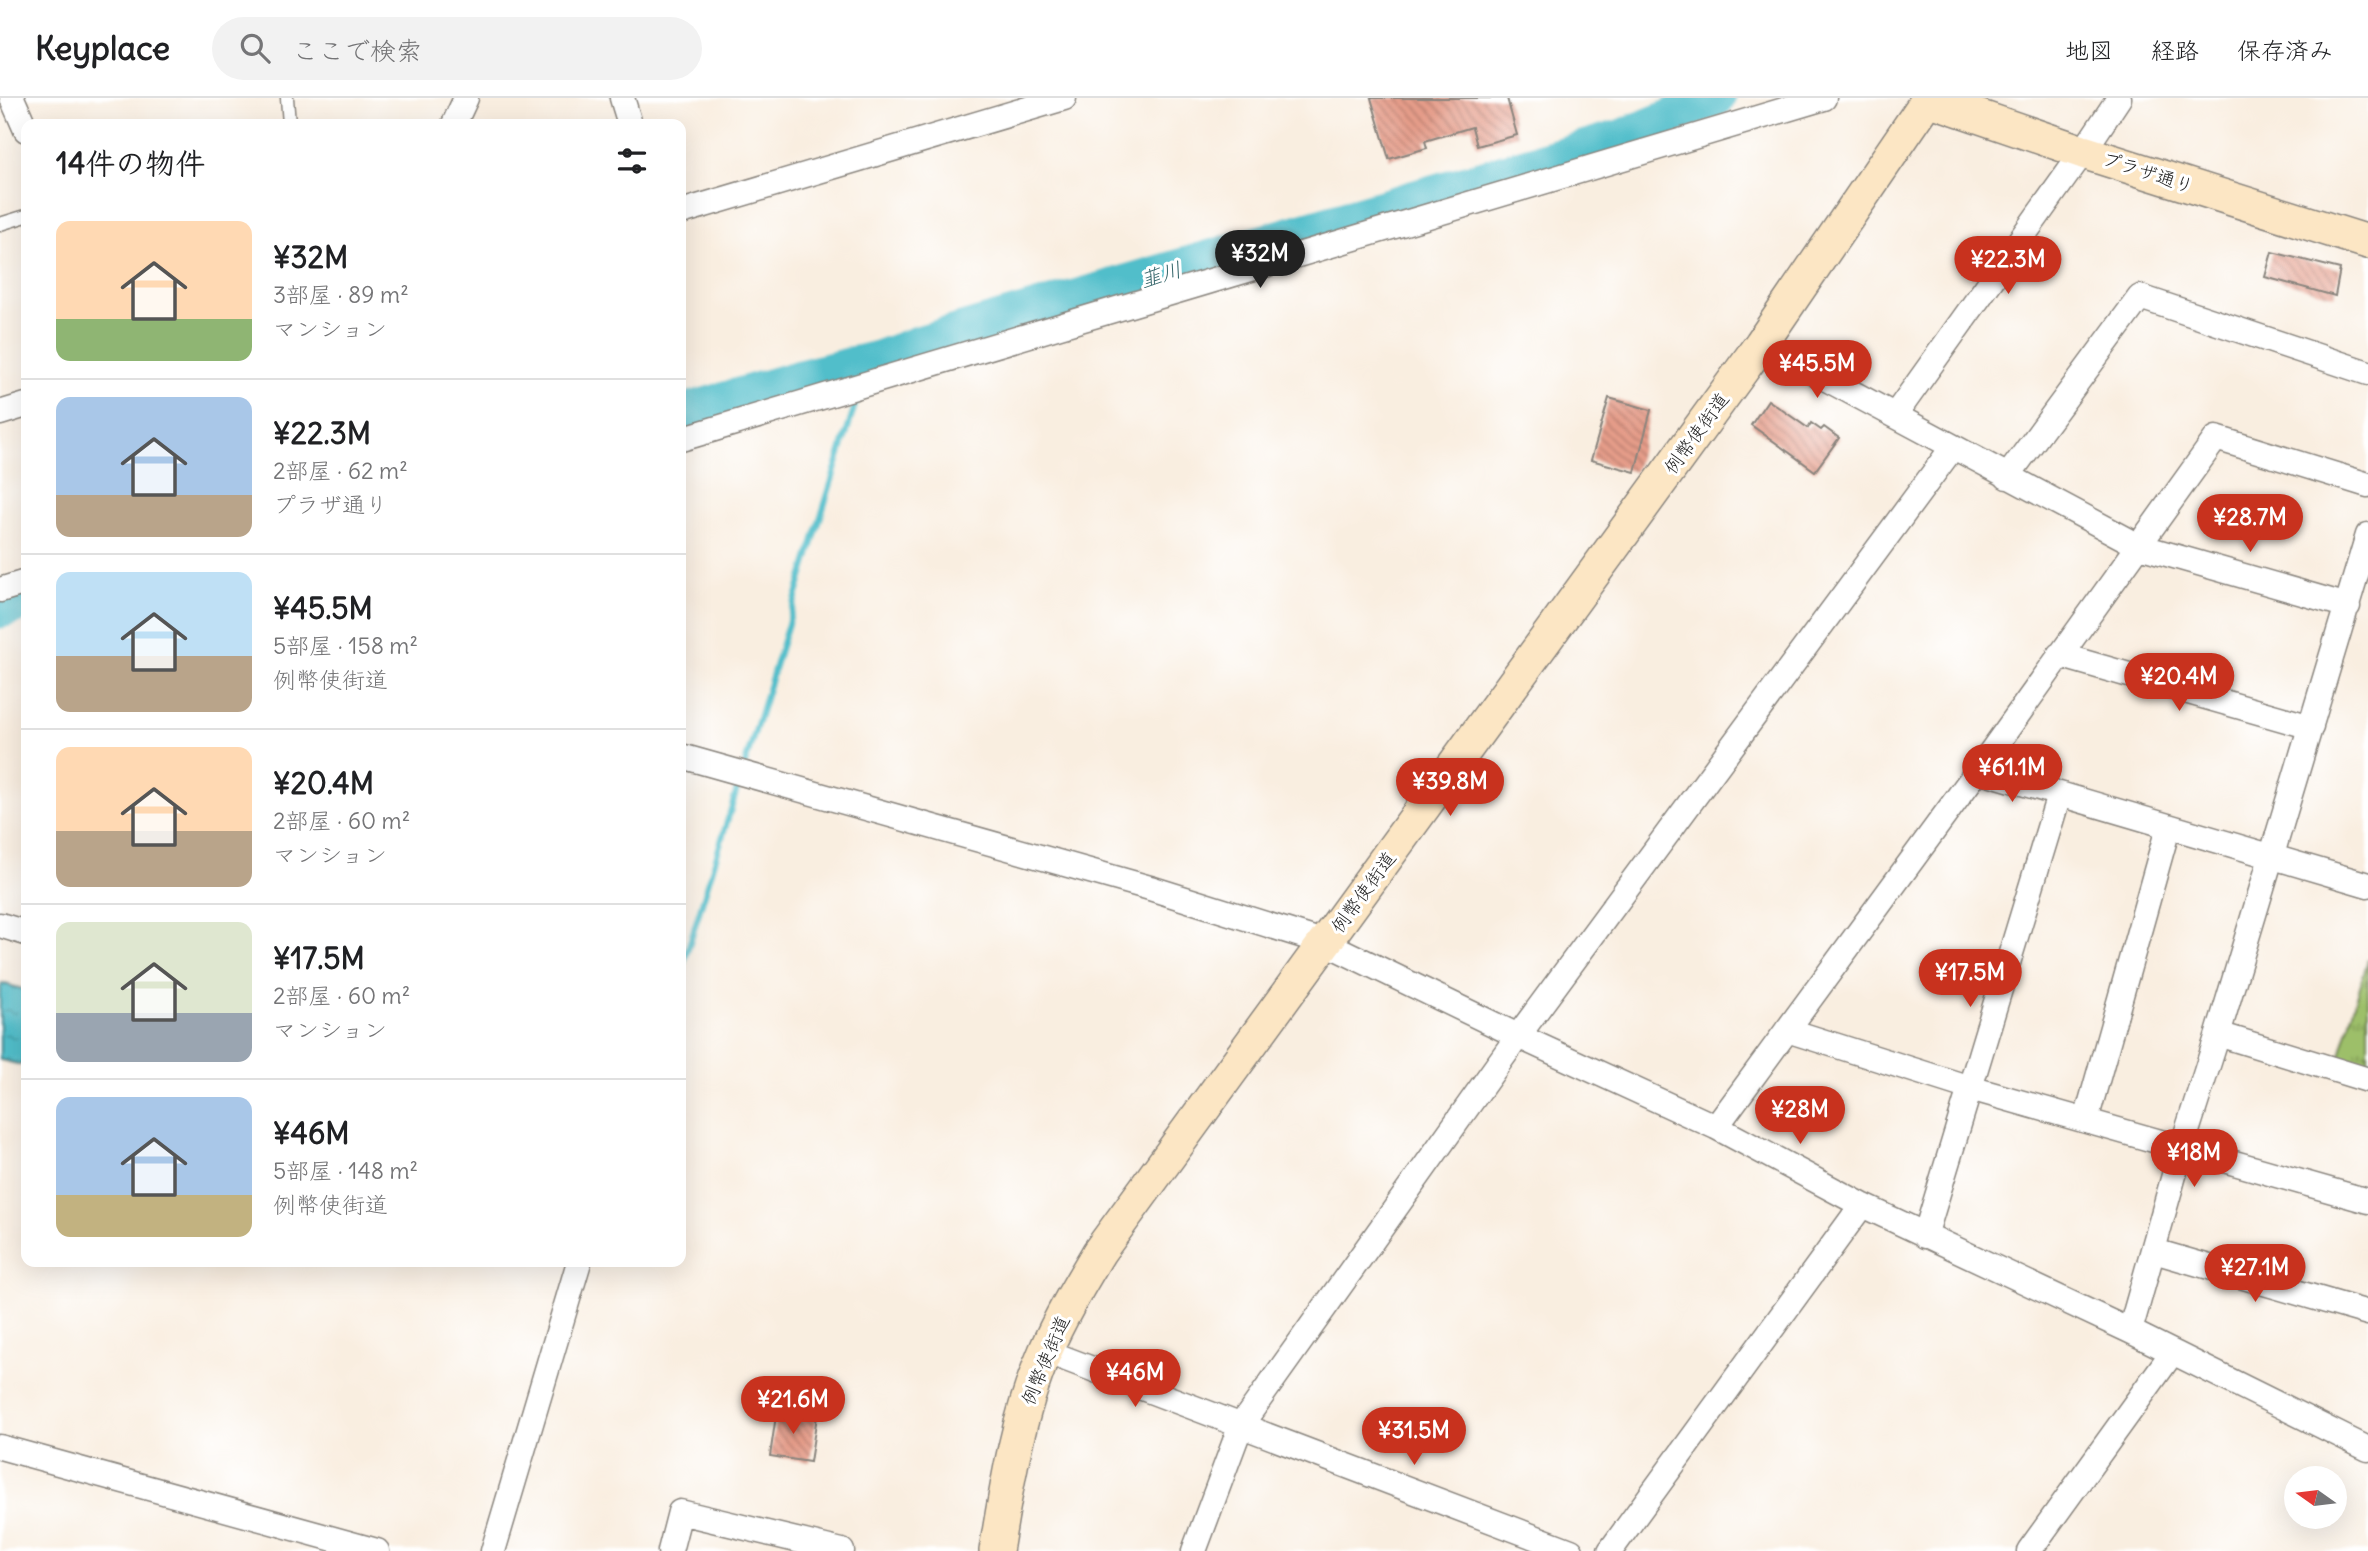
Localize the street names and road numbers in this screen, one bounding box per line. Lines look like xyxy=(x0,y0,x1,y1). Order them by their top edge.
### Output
street label: プラザ通り xyxy=(2099,146,2197,198)
street label: 例幣使街道 xyxy=(1658,388,1734,478)
street label: 例幣使街道 xyxy=(1325,847,1401,937)
street label: 例幣使街道 xyxy=(1015,1312,1075,1408)

